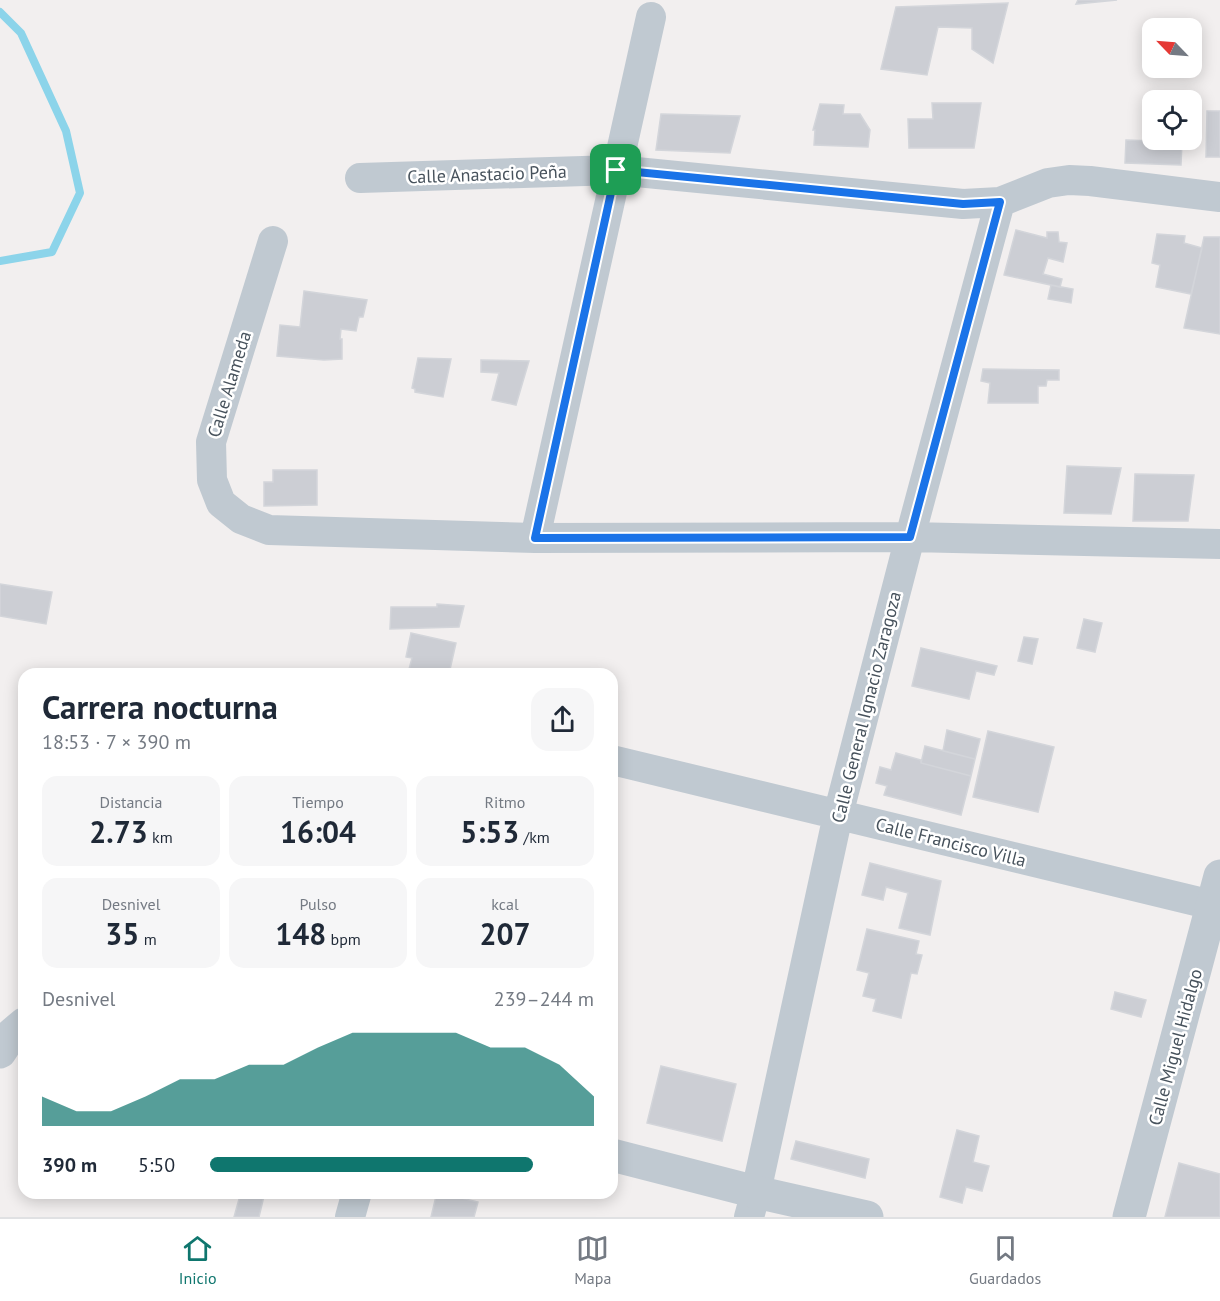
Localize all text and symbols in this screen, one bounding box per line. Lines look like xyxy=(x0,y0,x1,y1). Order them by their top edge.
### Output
north arrow xyxy=(1142,18,1202,78)
map controls xyxy=(1142,18,1202,150)
button: locate xyxy=(1142,90,1202,150)
pin xyxy=(590,144,641,195)
icon: arrive xyxy=(599,153,632,186)
street label: Calle Anastacio Peña xyxy=(407,160,567,188)
street label: Calle Alameda xyxy=(202,328,256,440)
street label: Calle General Ignacio Zaragoza xyxy=(826,589,906,825)
text: Carrera nocturna xyxy=(42,685,278,728)
button: share xyxy=(531,688,594,751)
text: 18:53 · 7 × 390 m xyxy=(42,729,191,755)
text: Distancia xyxy=(99,792,163,812)
text: Tiempo xyxy=(292,792,344,812)
text: Ritmo xyxy=(485,792,525,812)
text: 2.73 xyxy=(89,812,148,851)
text: 16:04 xyxy=(280,812,356,851)
text: 5:53 xyxy=(460,812,519,851)
street label: Calle Francisco Villa xyxy=(873,812,1029,872)
text: km xyxy=(148,827,173,847)
text: /km xyxy=(519,827,550,847)
text: Desnivel xyxy=(102,894,160,914)
text: Pulso xyxy=(300,894,337,914)
text: kcal xyxy=(491,894,519,914)
text: 35 xyxy=(105,914,139,953)
text: 148 xyxy=(275,914,326,953)
text: 207 xyxy=(479,914,531,953)
text: m xyxy=(139,929,157,949)
text: bpm xyxy=(326,929,361,949)
street label: Calle Miguel Hidalgo xyxy=(1143,966,1207,1128)
text: Desnivel xyxy=(42,986,115,1012)
text: 239–244 m xyxy=(494,986,594,1012)
text: 390 m xyxy=(42,1152,97,1178)
text: 5:50 xyxy=(138,1152,175,1178)
tab: Inicio xyxy=(179,1232,217,1288)
tab: Mapa xyxy=(574,1232,611,1288)
tab: Guardados xyxy=(969,1232,1041,1288)

